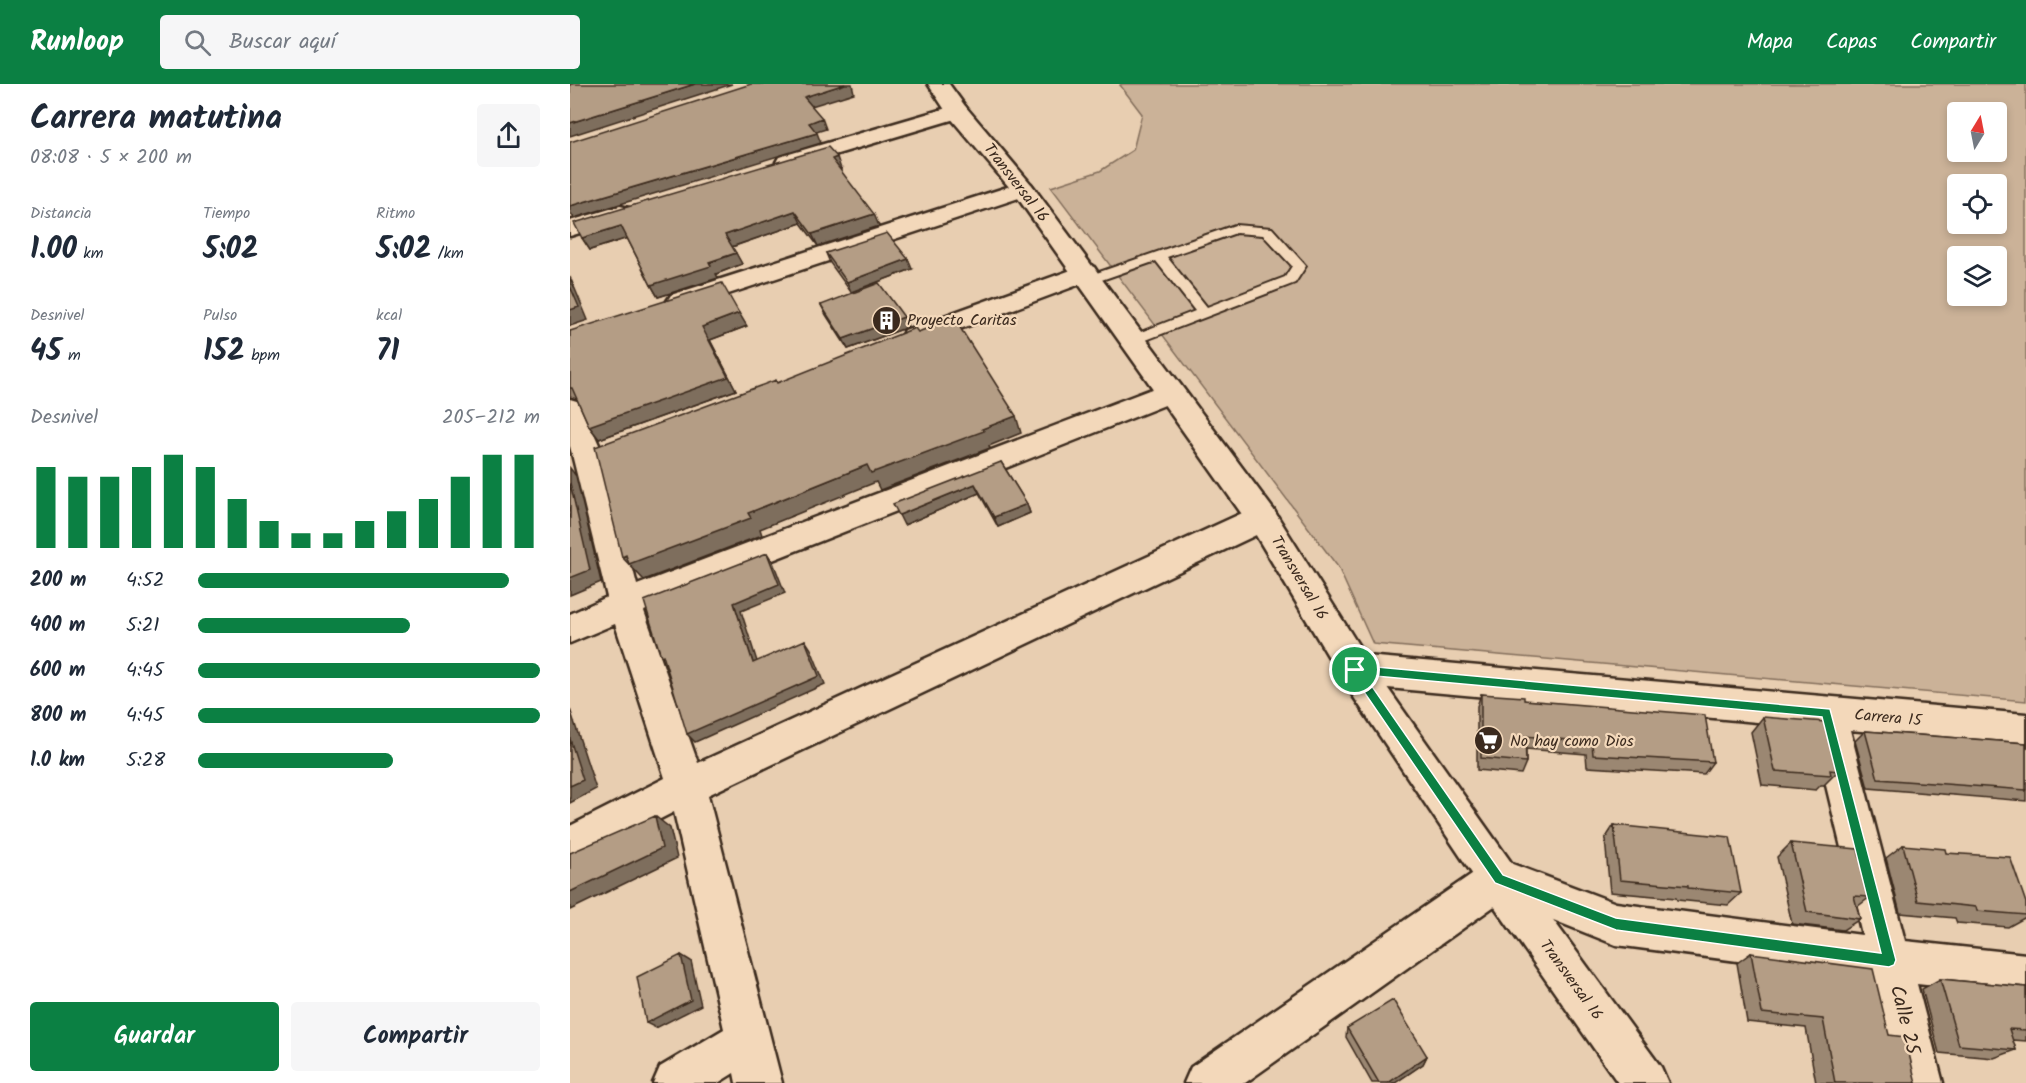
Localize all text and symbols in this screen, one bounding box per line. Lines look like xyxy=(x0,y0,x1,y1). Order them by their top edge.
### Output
search box xyxy=(160,15,580,69)
text: Runloop xyxy=(30,20,124,65)
text: Buscar aquí xyxy=(229,25,336,60)
icon: search xyxy=(181,26,214,59)
text: Mapa xyxy=(1747,26,1793,59)
text: Capas xyxy=(1826,26,1877,59)
text: Compartir xyxy=(1910,26,1996,59)
text: Carrera matutina xyxy=(30,93,282,146)
north arrow xyxy=(1947,102,2007,162)
map controls xyxy=(1947,102,2007,306)
button: share xyxy=(477,104,540,167)
street label: Transversal 16 xyxy=(977,138,1055,228)
text: 08:08 · 5 × 200 m xyxy=(30,142,192,174)
button: locate xyxy=(1947,174,2007,234)
text: Distancia xyxy=(30,201,92,226)
text: Tiempo xyxy=(203,201,250,226)
text: Ritmo xyxy=(376,201,415,226)
text: 1.00 xyxy=(30,226,77,274)
text: 5:02 xyxy=(203,226,258,274)
text: 5:02 xyxy=(376,226,431,274)
text: km xyxy=(77,241,104,266)
text: /km xyxy=(431,241,464,266)
button: layers xyxy=(1947,246,2007,306)
text: Desnivel xyxy=(30,303,85,328)
text: Pulso xyxy=(203,303,237,328)
text: kcal xyxy=(376,303,402,328)
building icon: Proyecto Caritas xyxy=(870,304,902,336)
place label: Proyecto Caritas xyxy=(907,308,1017,333)
text: 45 xyxy=(30,328,62,376)
text: 152 xyxy=(203,328,245,376)
text: 71 xyxy=(376,328,399,376)
text: m xyxy=(62,343,81,368)
text: bpm xyxy=(245,343,280,368)
text: Desnivel xyxy=(30,402,98,434)
text: 205–212 m xyxy=(442,402,540,434)
street label: Transversal 16 xyxy=(1264,531,1334,625)
text: 200 m xyxy=(30,565,86,597)
text: 4:52 xyxy=(126,565,164,597)
text: 400 m xyxy=(30,610,86,642)
text: 5:21 xyxy=(126,610,160,642)
pin xyxy=(1329,644,1380,695)
icon: arrive xyxy=(1338,653,1371,686)
text: 600 m xyxy=(30,655,85,687)
text: 4:45 xyxy=(126,655,164,687)
text: 800 m xyxy=(30,700,86,732)
text: 4:45 xyxy=(126,700,164,732)
street label: Carrera 15 xyxy=(1853,703,1924,734)
supermarket icon: No hay como Dios xyxy=(1473,725,1505,757)
place label: No hay como Dios xyxy=(1510,729,1634,754)
text: 1.0 km xyxy=(30,745,85,777)
text: 5:28 xyxy=(126,745,165,777)
street label: Transversal 16 xyxy=(1533,934,1609,1026)
street label: Calle 25 xyxy=(1880,982,1928,1059)
button: Guardar xyxy=(30,1002,279,1071)
button: Compartir xyxy=(291,1002,540,1071)

